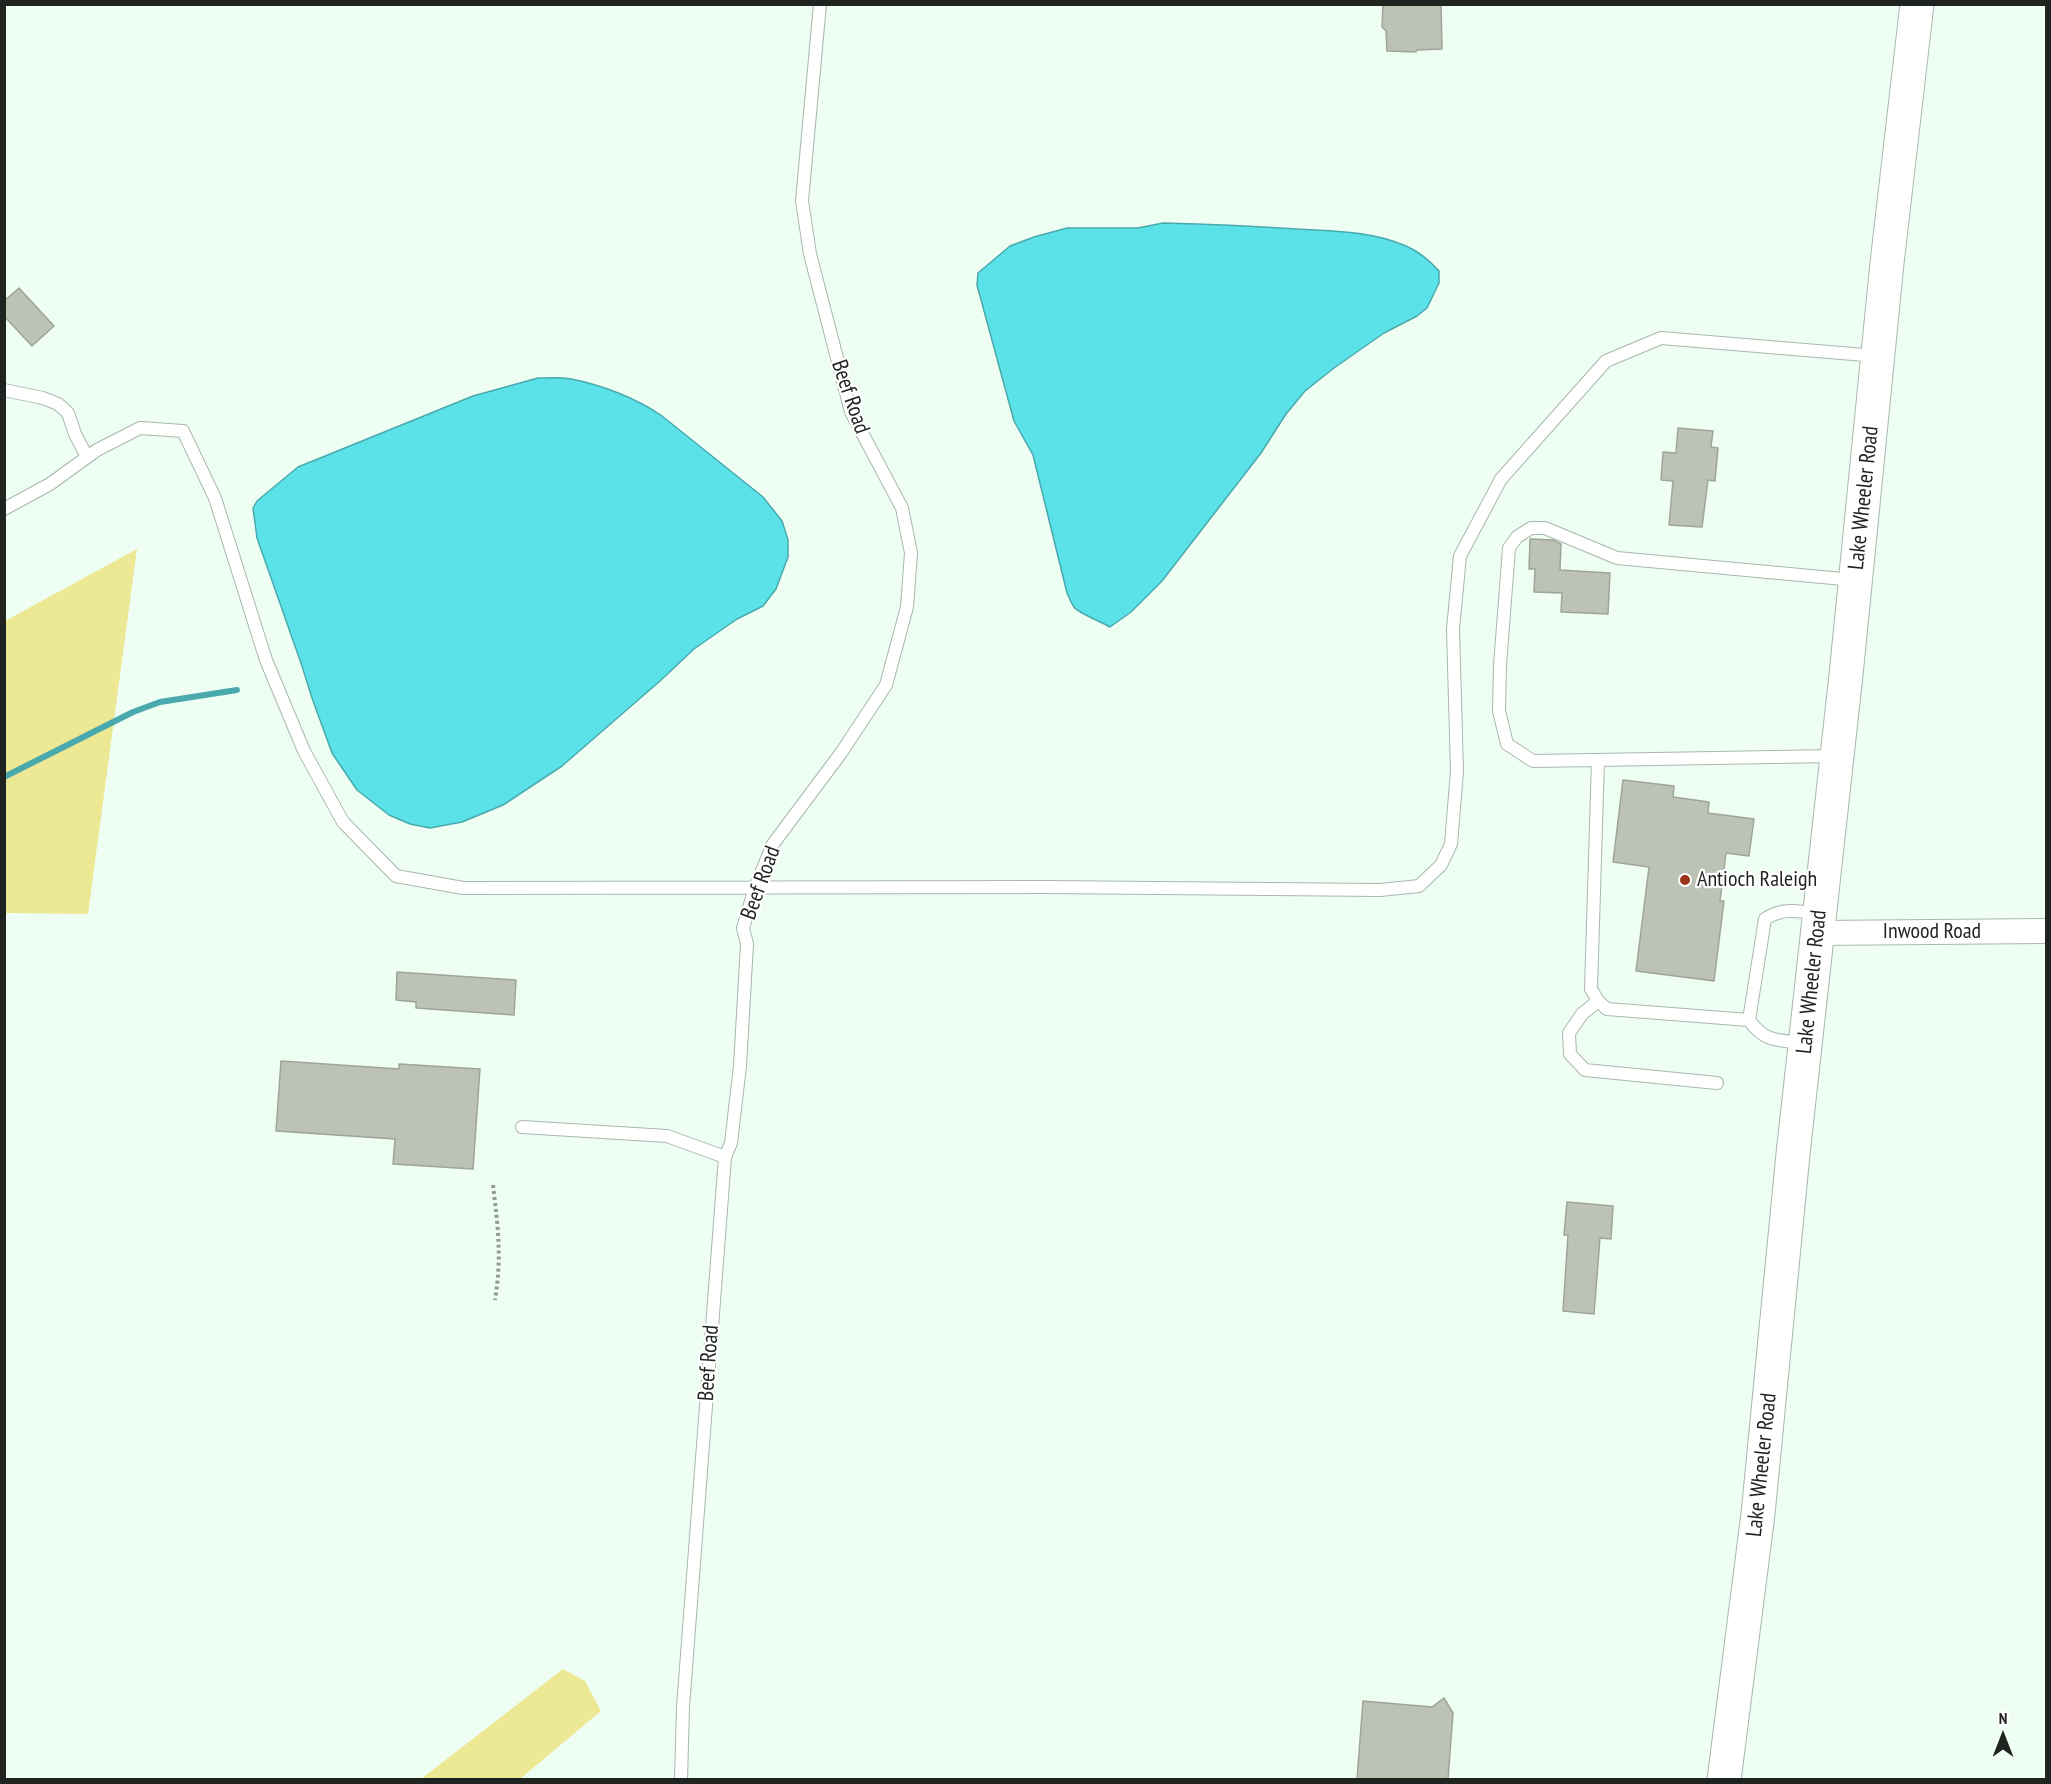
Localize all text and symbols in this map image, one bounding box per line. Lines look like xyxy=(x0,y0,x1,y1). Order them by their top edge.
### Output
street label: Beef Road xyxy=(825,357,875,437)
street label: Lake Wheeler Road xyxy=(1843,425,1885,571)
street label: Beef Road xyxy=(736,843,786,923)
place label: Antioch Raleigh xyxy=(1697,867,1817,893)
marker: Antioch Raleigh xyxy=(1678,873,1692,887)
street label: Lake Wheeler Road xyxy=(1791,909,1833,1055)
street label: Inwood Road xyxy=(1883,919,1981,945)
street label: Beef Road xyxy=(693,1324,725,1402)
street label: Lake Wheeler Road xyxy=(1741,1392,1783,1538)
north arrow xyxy=(1973,1706,2033,1766)
text: N xyxy=(1999,1708,2007,1728)

